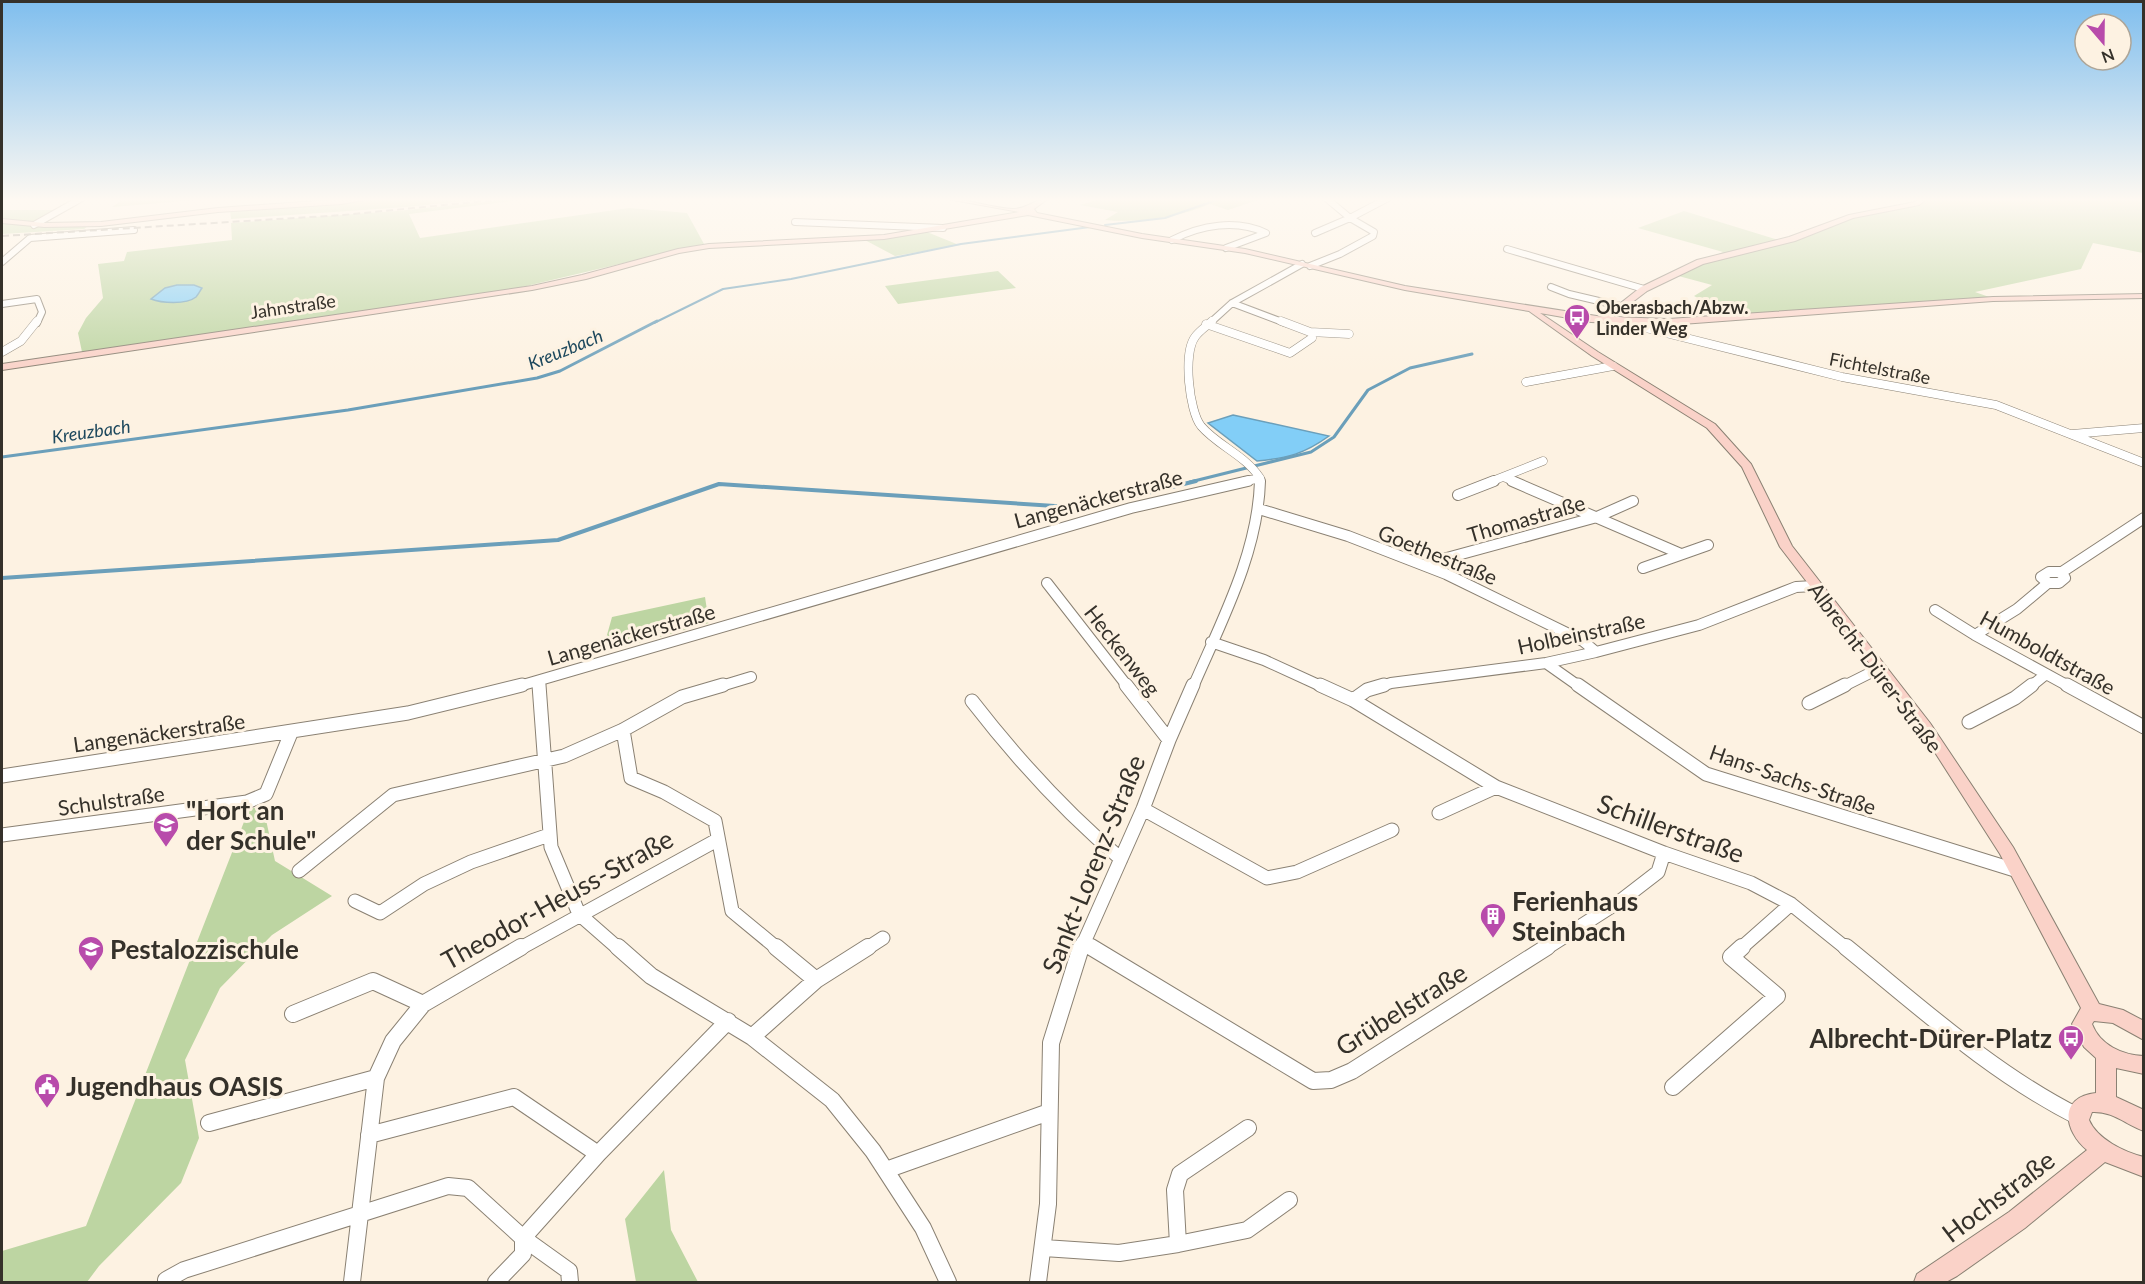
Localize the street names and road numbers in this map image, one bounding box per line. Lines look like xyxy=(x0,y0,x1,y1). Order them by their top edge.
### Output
street label: Jahnstraße xyxy=(249,289,337,323)
street label: Fichtelstraße xyxy=(1828,347,1932,389)
street label: Langenäckerstraße xyxy=(1011,463,1185,533)
street label: Thomastraße xyxy=(1464,489,1588,547)
street label: Goethestraße xyxy=(1375,519,1501,589)
street label: Albrecht-Dürer-Straße xyxy=(1804,577,1948,757)
street label: Langenäckerstraße xyxy=(544,598,718,670)
street label: Heckenweg xyxy=(1080,600,1166,700)
street label: Humboldtstraße xyxy=(1976,605,2120,699)
street label: Holbeinstraße xyxy=(1515,607,1647,659)
street label: Langenäckerstraße xyxy=(71,708,247,756)
street label: Hans-Sachs-Straße xyxy=(1706,739,1880,819)
street label: Sankt-Lorenz-Straße xyxy=(1035,750,1151,978)
street label: Schulstraße xyxy=(56,780,166,820)
street label: Schillerstraße xyxy=(1593,787,1749,869)
street label: Theodor-Heuss-Straße xyxy=(436,822,678,976)
street label: Grübelstraße xyxy=(1329,956,1473,1062)
street label: Hochstraße xyxy=(1935,1143,2061,1249)

